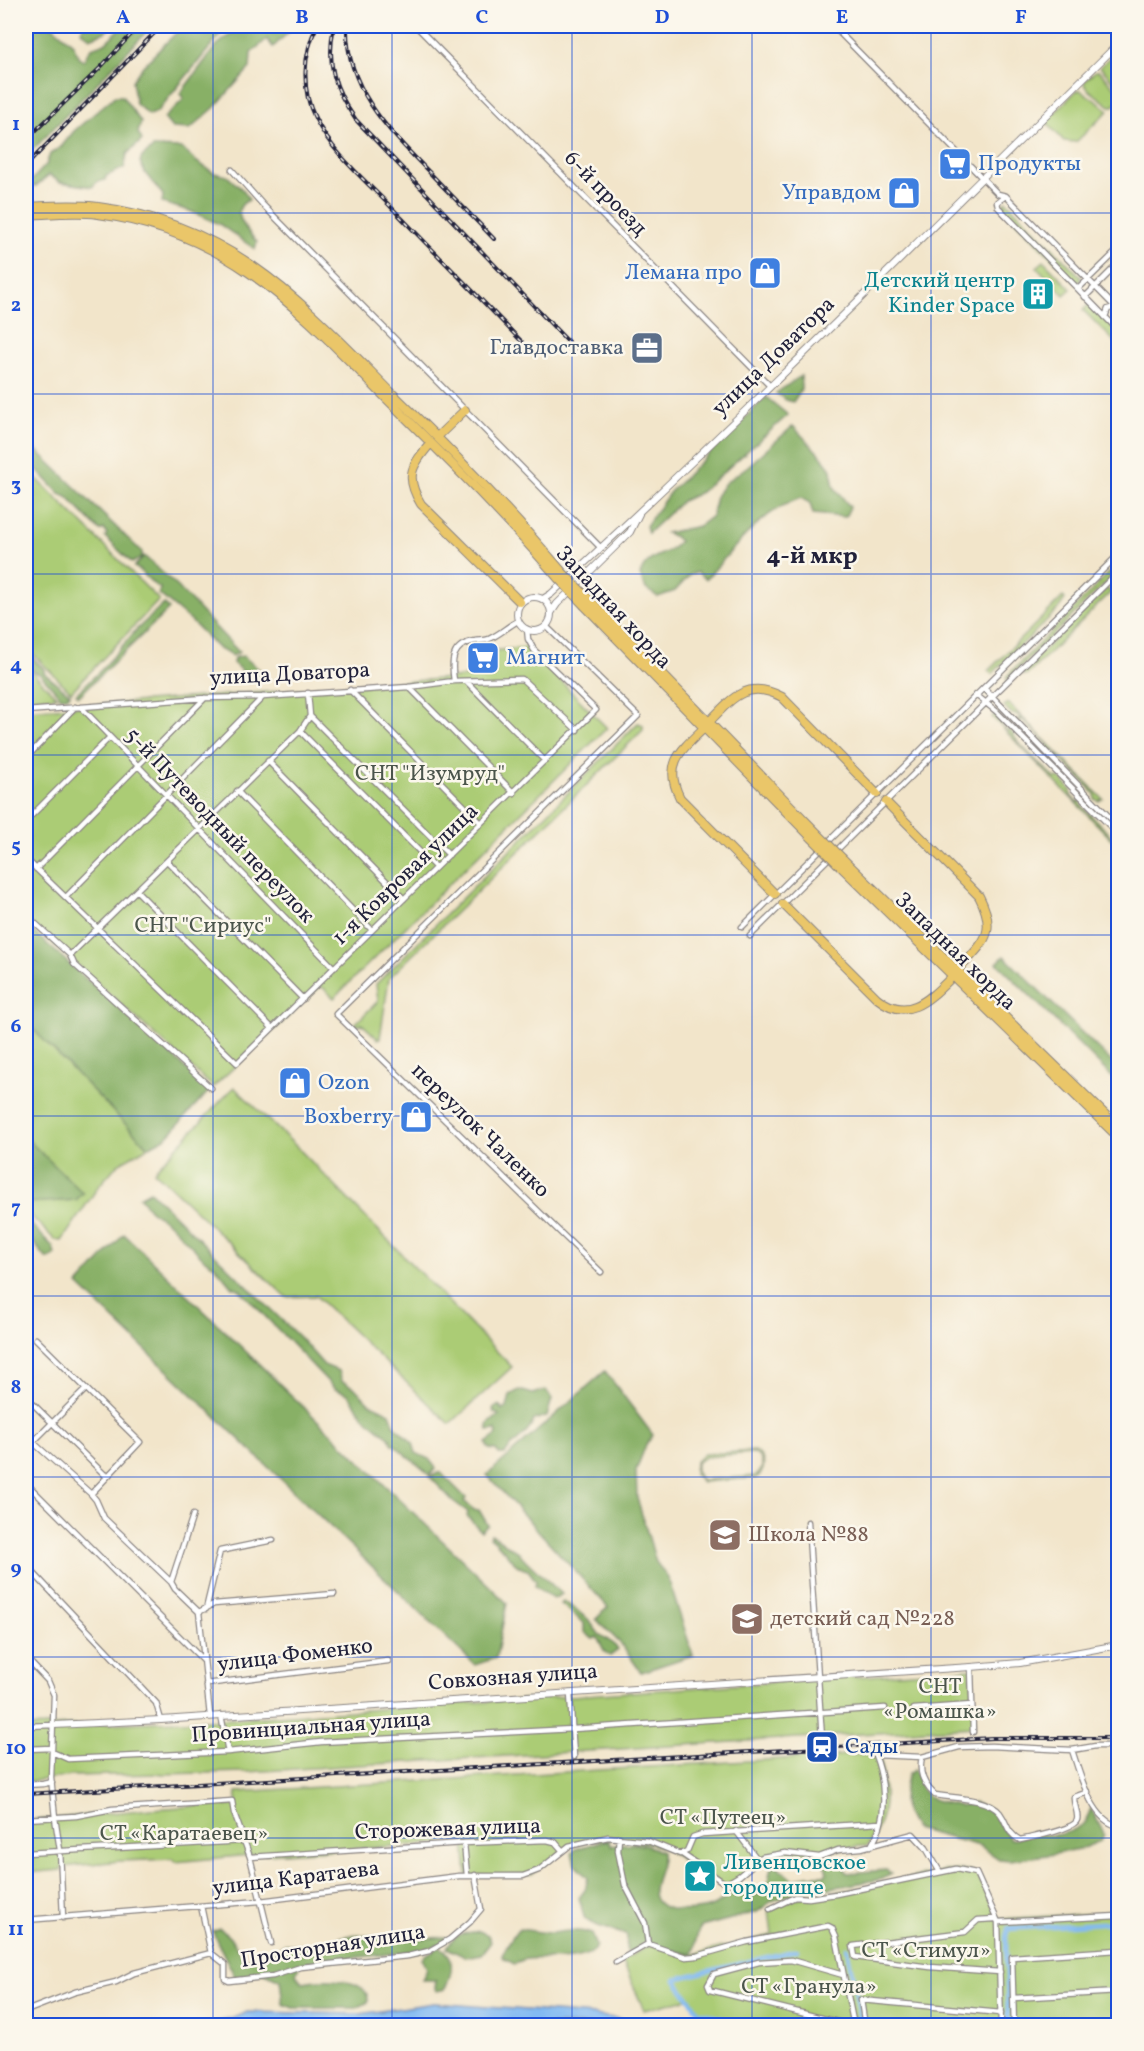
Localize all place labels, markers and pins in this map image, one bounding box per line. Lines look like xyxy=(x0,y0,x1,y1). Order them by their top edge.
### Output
supermarket icon: Продукты xyxy=(937,146,973,182)
place label: Продукты xyxy=(978,149,1081,180)
shop icon: Управдом xyxy=(886,175,922,211)
place label: Управдом xyxy=(782,178,881,209)
shop icon: Лемана про xyxy=(747,255,783,291)
place label: Лемана про xyxy=(625,258,742,289)
place label: Детский центр Kinder Space xyxy=(864,266,1015,322)
building icon: Детский центр Kinder Space xyxy=(1020,276,1056,312)
office icon: Главдоставка xyxy=(629,330,665,366)
place label: Главдоставка xyxy=(489,333,624,364)
supermarket icon: Магнит xyxy=(465,640,501,676)
place label: Магнит xyxy=(506,643,585,674)
shop icon: Ozon xyxy=(277,1065,313,1101)
place label: Ozon xyxy=(318,1068,370,1099)
shop icon: Boxberry xyxy=(398,1099,434,1135)
place label: Boxberry xyxy=(304,1102,393,1133)
school or university icon: Школа №88 xyxy=(707,1517,743,1553)
place label: Школа №88 xyxy=(748,1520,869,1551)
school or university icon: детский сад №228 xyxy=(729,1601,765,1637)
place label: детский сад №228 xyxy=(770,1604,955,1635)
station icon: Сады xyxy=(804,1729,840,1765)
place label: Сады xyxy=(845,1732,898,1763)
place label: Ливенцовское городище xyxy=(723,1848,866,1904)
place icon: Ливенцовское городище xyxy=(682,1858,718,1894)

